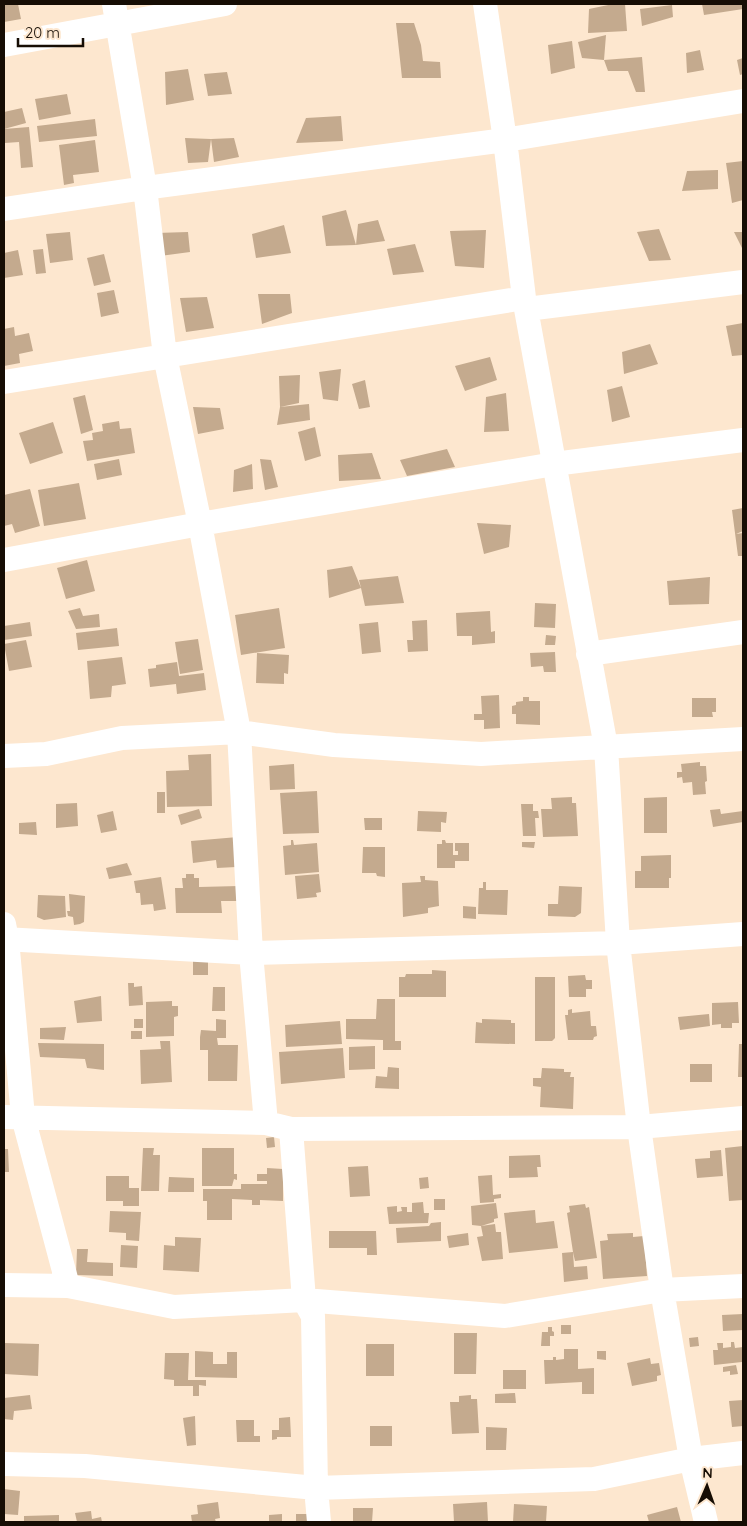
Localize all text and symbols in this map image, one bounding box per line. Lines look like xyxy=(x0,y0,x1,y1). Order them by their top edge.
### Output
scale bar xyxy=(18,15,82,47)
text: 20 m xyxy=(25,23,60,42)
north arrow xyxy=(682,1461,732,1511)
text: N xyxy=(702,1464,713,1482)

